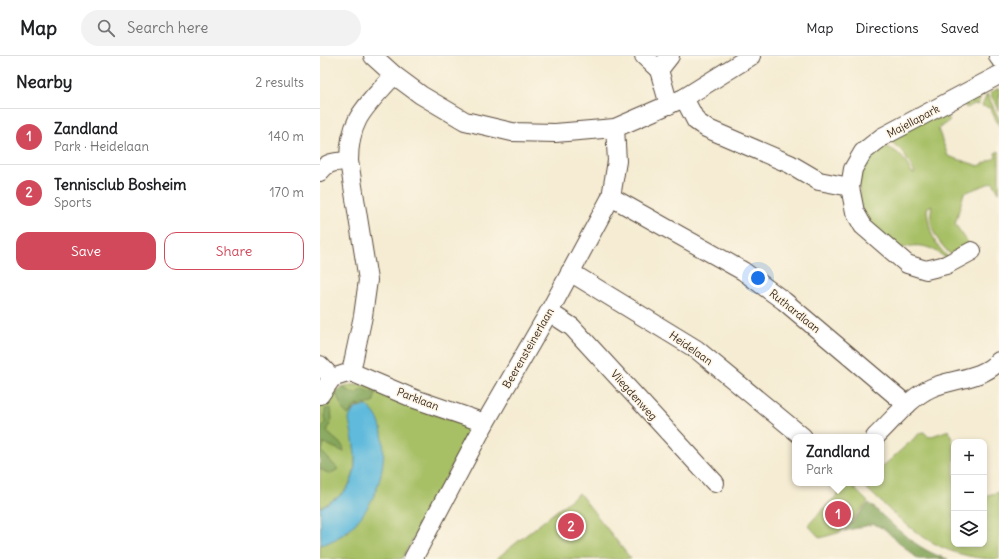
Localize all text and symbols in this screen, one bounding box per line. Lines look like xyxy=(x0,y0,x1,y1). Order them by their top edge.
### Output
search box xyxy=(81,10,361,46)
text: Map xyxy=(20,16,57,40)
icon: search xyxy=(95,17,117,39)
text: Search here xyxy=(127,18,208,37)
text: Map xyxy=(806,19,833,37)
text: Directions xyxy=(855,19,919,37)
text: Saved xyxy=(941,19,979,37)
text: Nearby xyxy=(16,71,72,93)
text: 2 results xyxy=(255,74,304,91)
street label: Majellapark xyxy=(884,101,942,141)
text: Zandland xyxy=(54,119,118,138)
text: 1 xyxy=(26,128,32,145)
text: 140 m xyxy=(268,128,304,145)
text: Park · Heidelaan xyxy=(54,138,149,155)
text: Tennisclub Bosheim xyxy=(54,175,186,194)
text: 2 xyxy=(25,184,33,201)
text: 170 m xyxy=(269,184,304,201)
text: Sports xyxy=(54,194,92,211)
button: Save xyxy=(16,232,156,270)
button: Share xyxy=(164,232,304,270)
your location xyxy=(748,268,768,288)
street label: Ruthardlaan xyxy=(767,286,823,336)
street label: Beerensteinerlaan xyxy=(499,305,557,391)
street label: Heidelaan xyxy=(667,328,715,368)
street label: Vliegdenweg xyxy=(608,367,660,423)
street label: Parklaan xyxy=(395,385,441,413)
popup xyxy=(792,434,884,486)
map controls xyxy=(951,439,987,547)
button: + xyxy=(951,439,987,475)
text: Zandland xyxy=(806,442,870,461)
text: Park xyxy=(806,461,833,478)
button: − xyxy=(951,475,987,511)
pin: 1 xyxy=(825,499,851,529)
pin: 2 xyxy=(558,511,584,541)
button: layers xyxy=(951,511,987,547)

